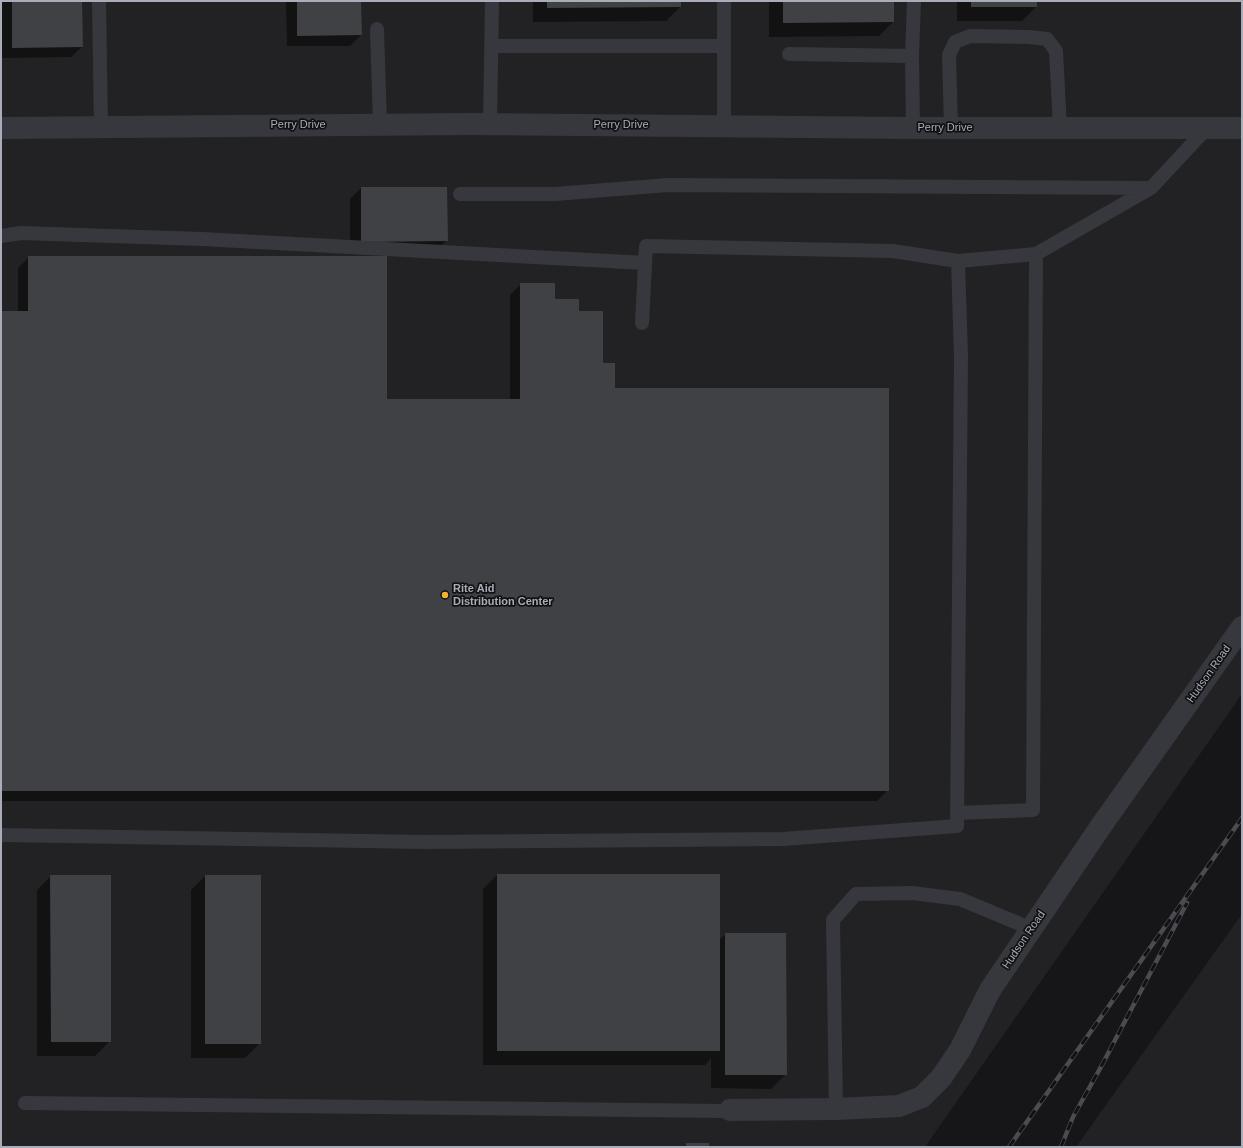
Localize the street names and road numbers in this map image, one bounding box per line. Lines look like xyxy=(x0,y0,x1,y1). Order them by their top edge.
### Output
street label: Perry Drive xyxy=(270,118,326,132)
street label: Perry Drive xyxy=(593,118,649,132)
street label: Perry Drive xyxy=(917,121,973,135)
street label: Hudson Road xyxy=(1184,643,1234,705)
street label: Hudson Road xyxy=(1000,908,1048,972)

